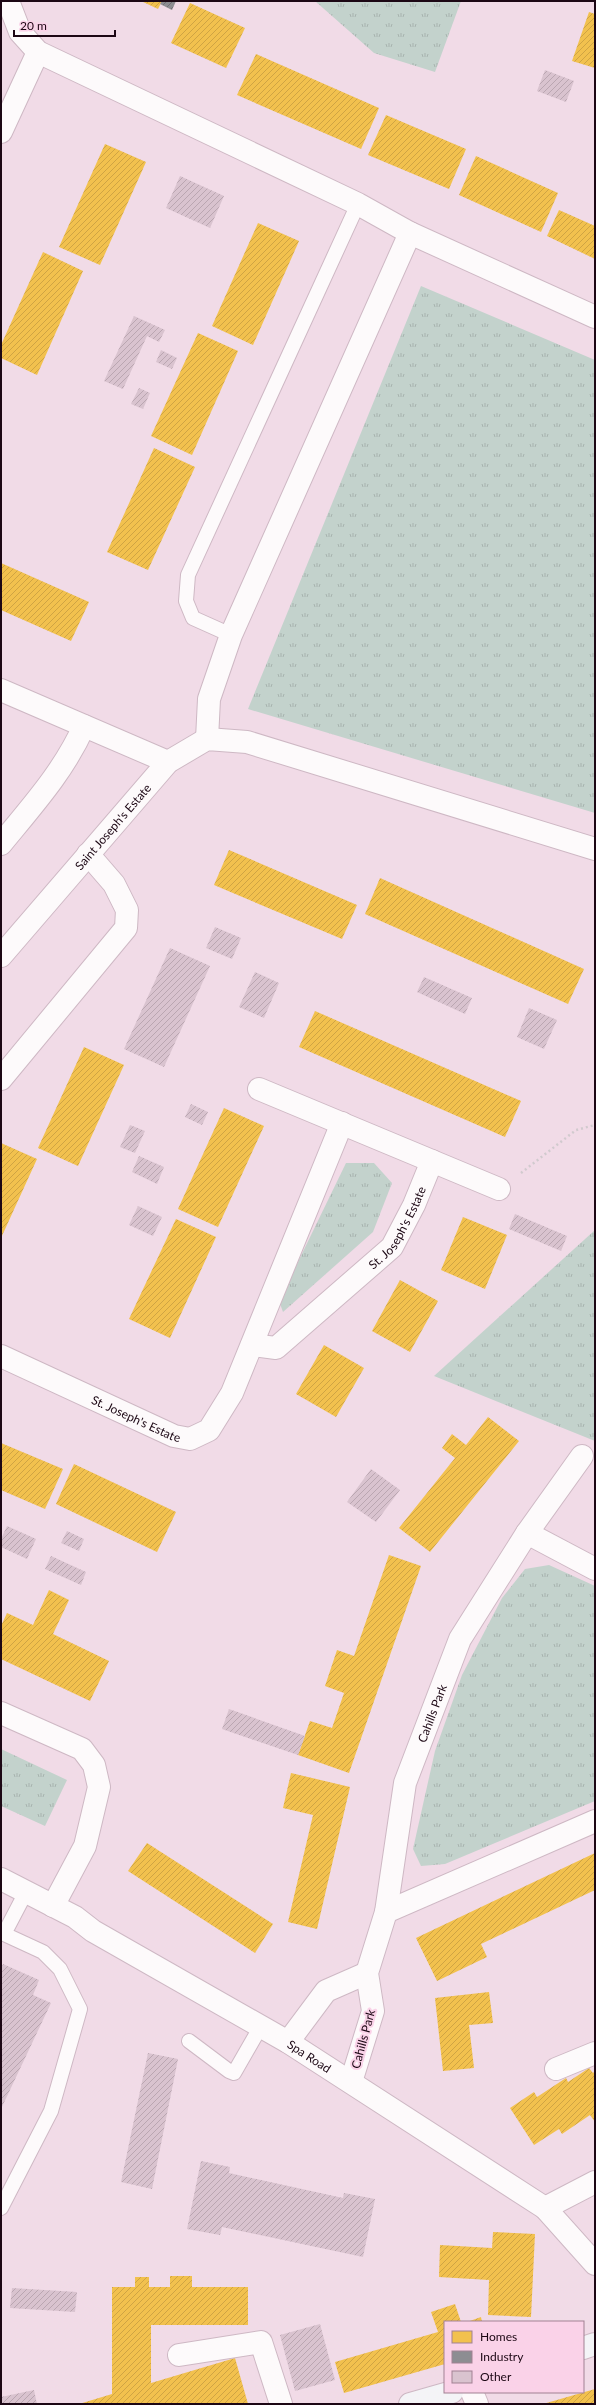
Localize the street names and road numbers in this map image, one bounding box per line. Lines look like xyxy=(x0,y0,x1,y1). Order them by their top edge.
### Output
street label: Saint Joseph's Estate xyxy=(71,780,154,873)
street label: St. Joseph's Estate xyxy=(365,1184,428,1272)
street label: St. Joseph's Estate xyxy=(89,1392,182,1445)
street label: Cahills Park xyxy=(414,1681,450,1744)
street label: Cahills Park xyxy=(348,2007,378,2070)
street label: Spa Road xyxy=(285,2036,334,2075)

